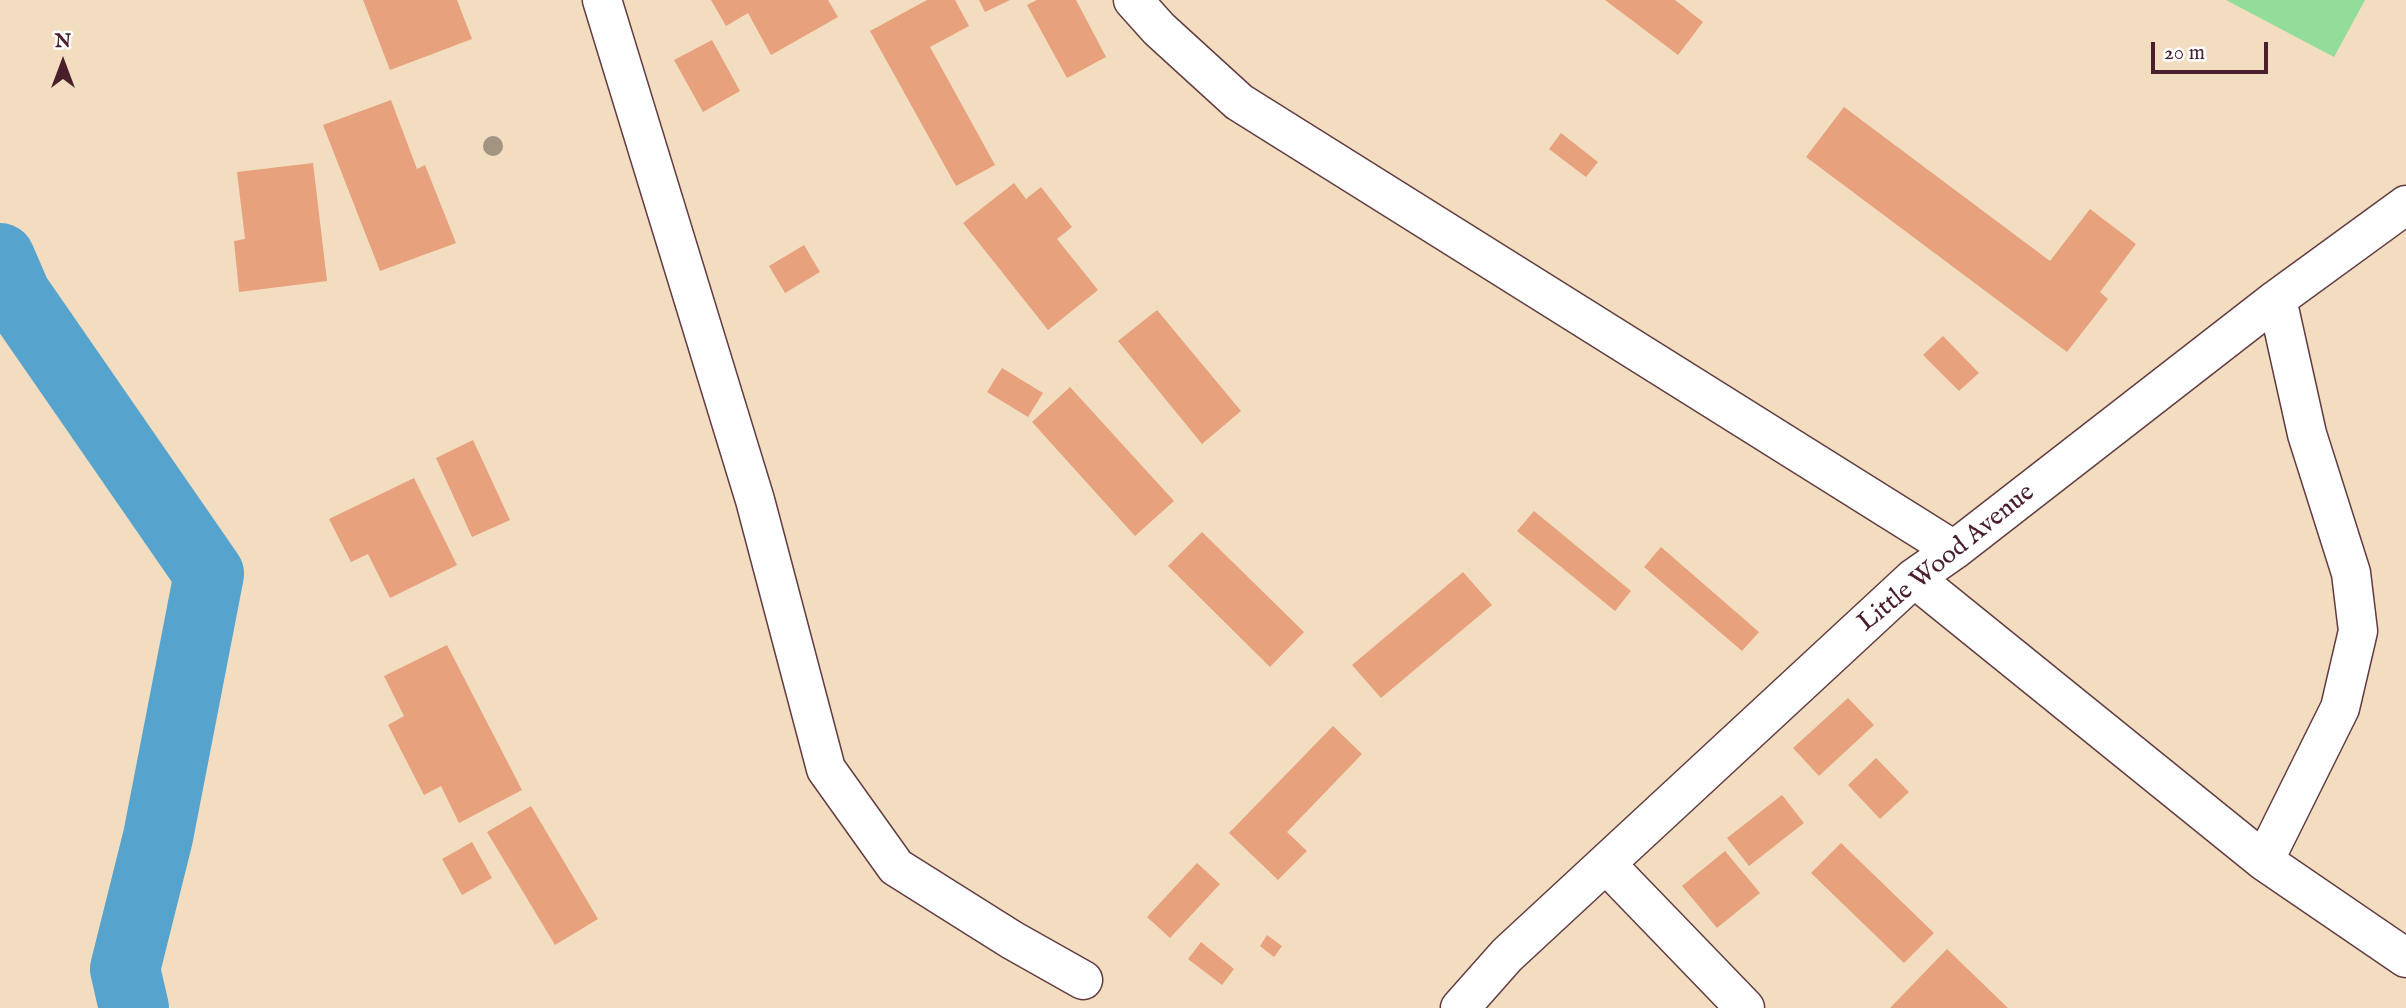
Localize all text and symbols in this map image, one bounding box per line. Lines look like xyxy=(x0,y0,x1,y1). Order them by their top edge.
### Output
north arrow xyxy=(28,28,98,98)
scale bar xyxy=(2154,28,2271,72)
text: N xyxy=(55,30,71,54)
text: 20 m xyxy=(2164,40,2205,67)
street label: Little Wood Avenue xyxy=(1852,478,2042,640)

